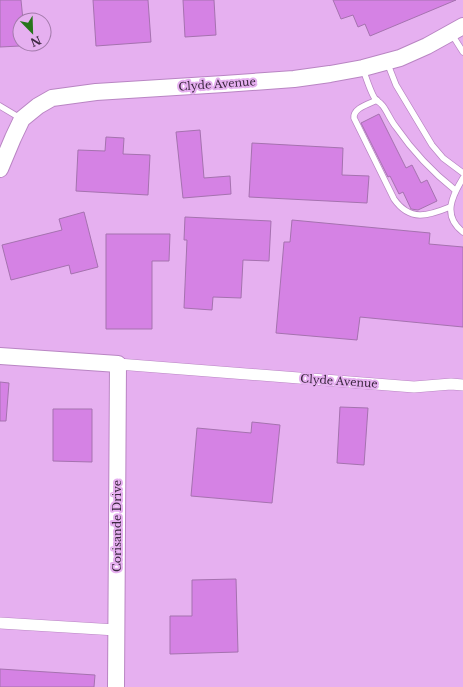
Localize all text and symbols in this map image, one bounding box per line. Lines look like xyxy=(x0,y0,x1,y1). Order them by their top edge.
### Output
north arrow xyxy=(12,12,52,52)
text: N xyxy=(28,33,43,50)
street label: Clyde Avenue xyxy=(178,74,256,94)
street label: Clyde Avenue xyxy=(300,371,378,391)
street label: Corisande Drive xyxy=(110,480,124,572)

